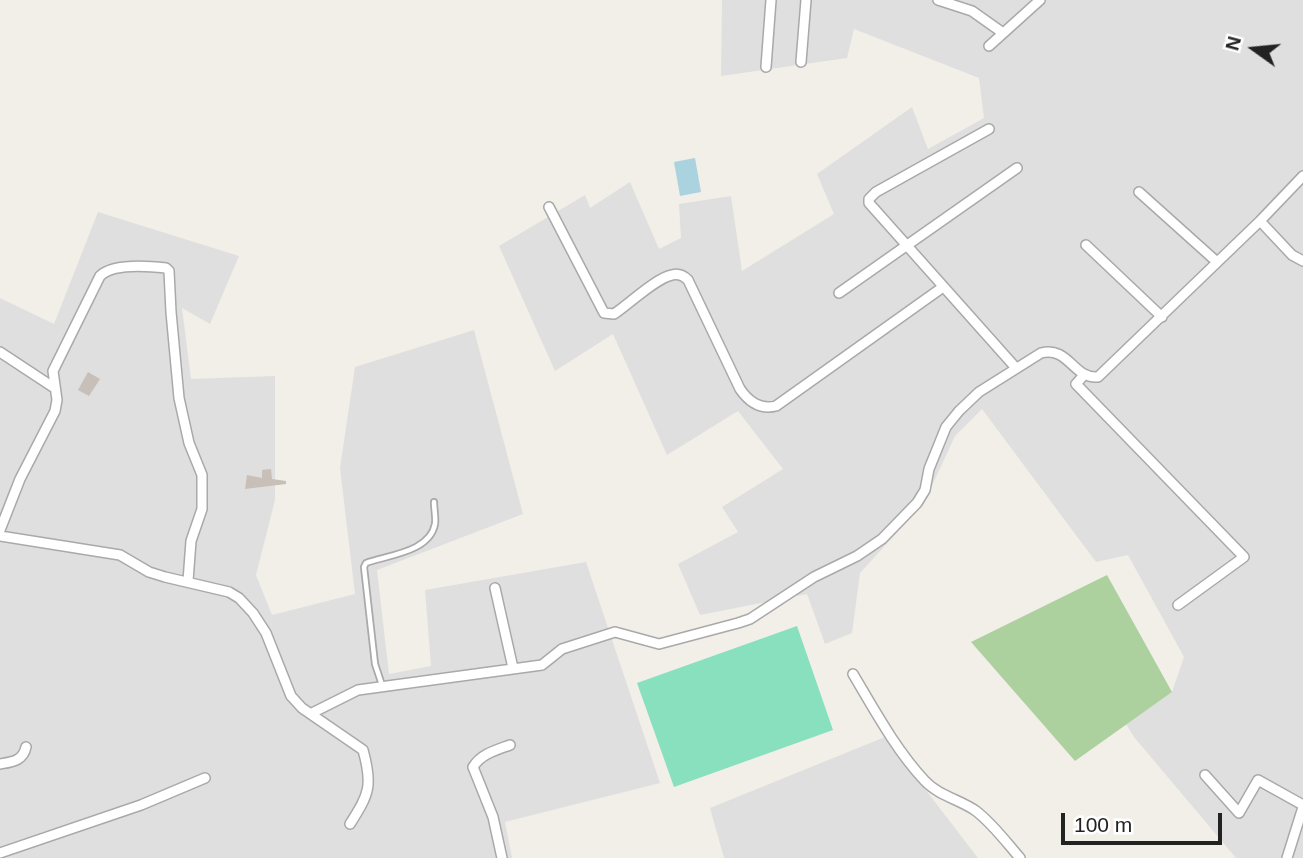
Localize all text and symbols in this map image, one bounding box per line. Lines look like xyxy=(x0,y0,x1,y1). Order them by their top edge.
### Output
north arrow xyxy=(1219,14,1289,84)
text: N xyxy=(1221,34,1245,53)
scale bar xyxy=(1065,798,1226,842)
text: 100 m xyxy=(1074,813,1132,836)

